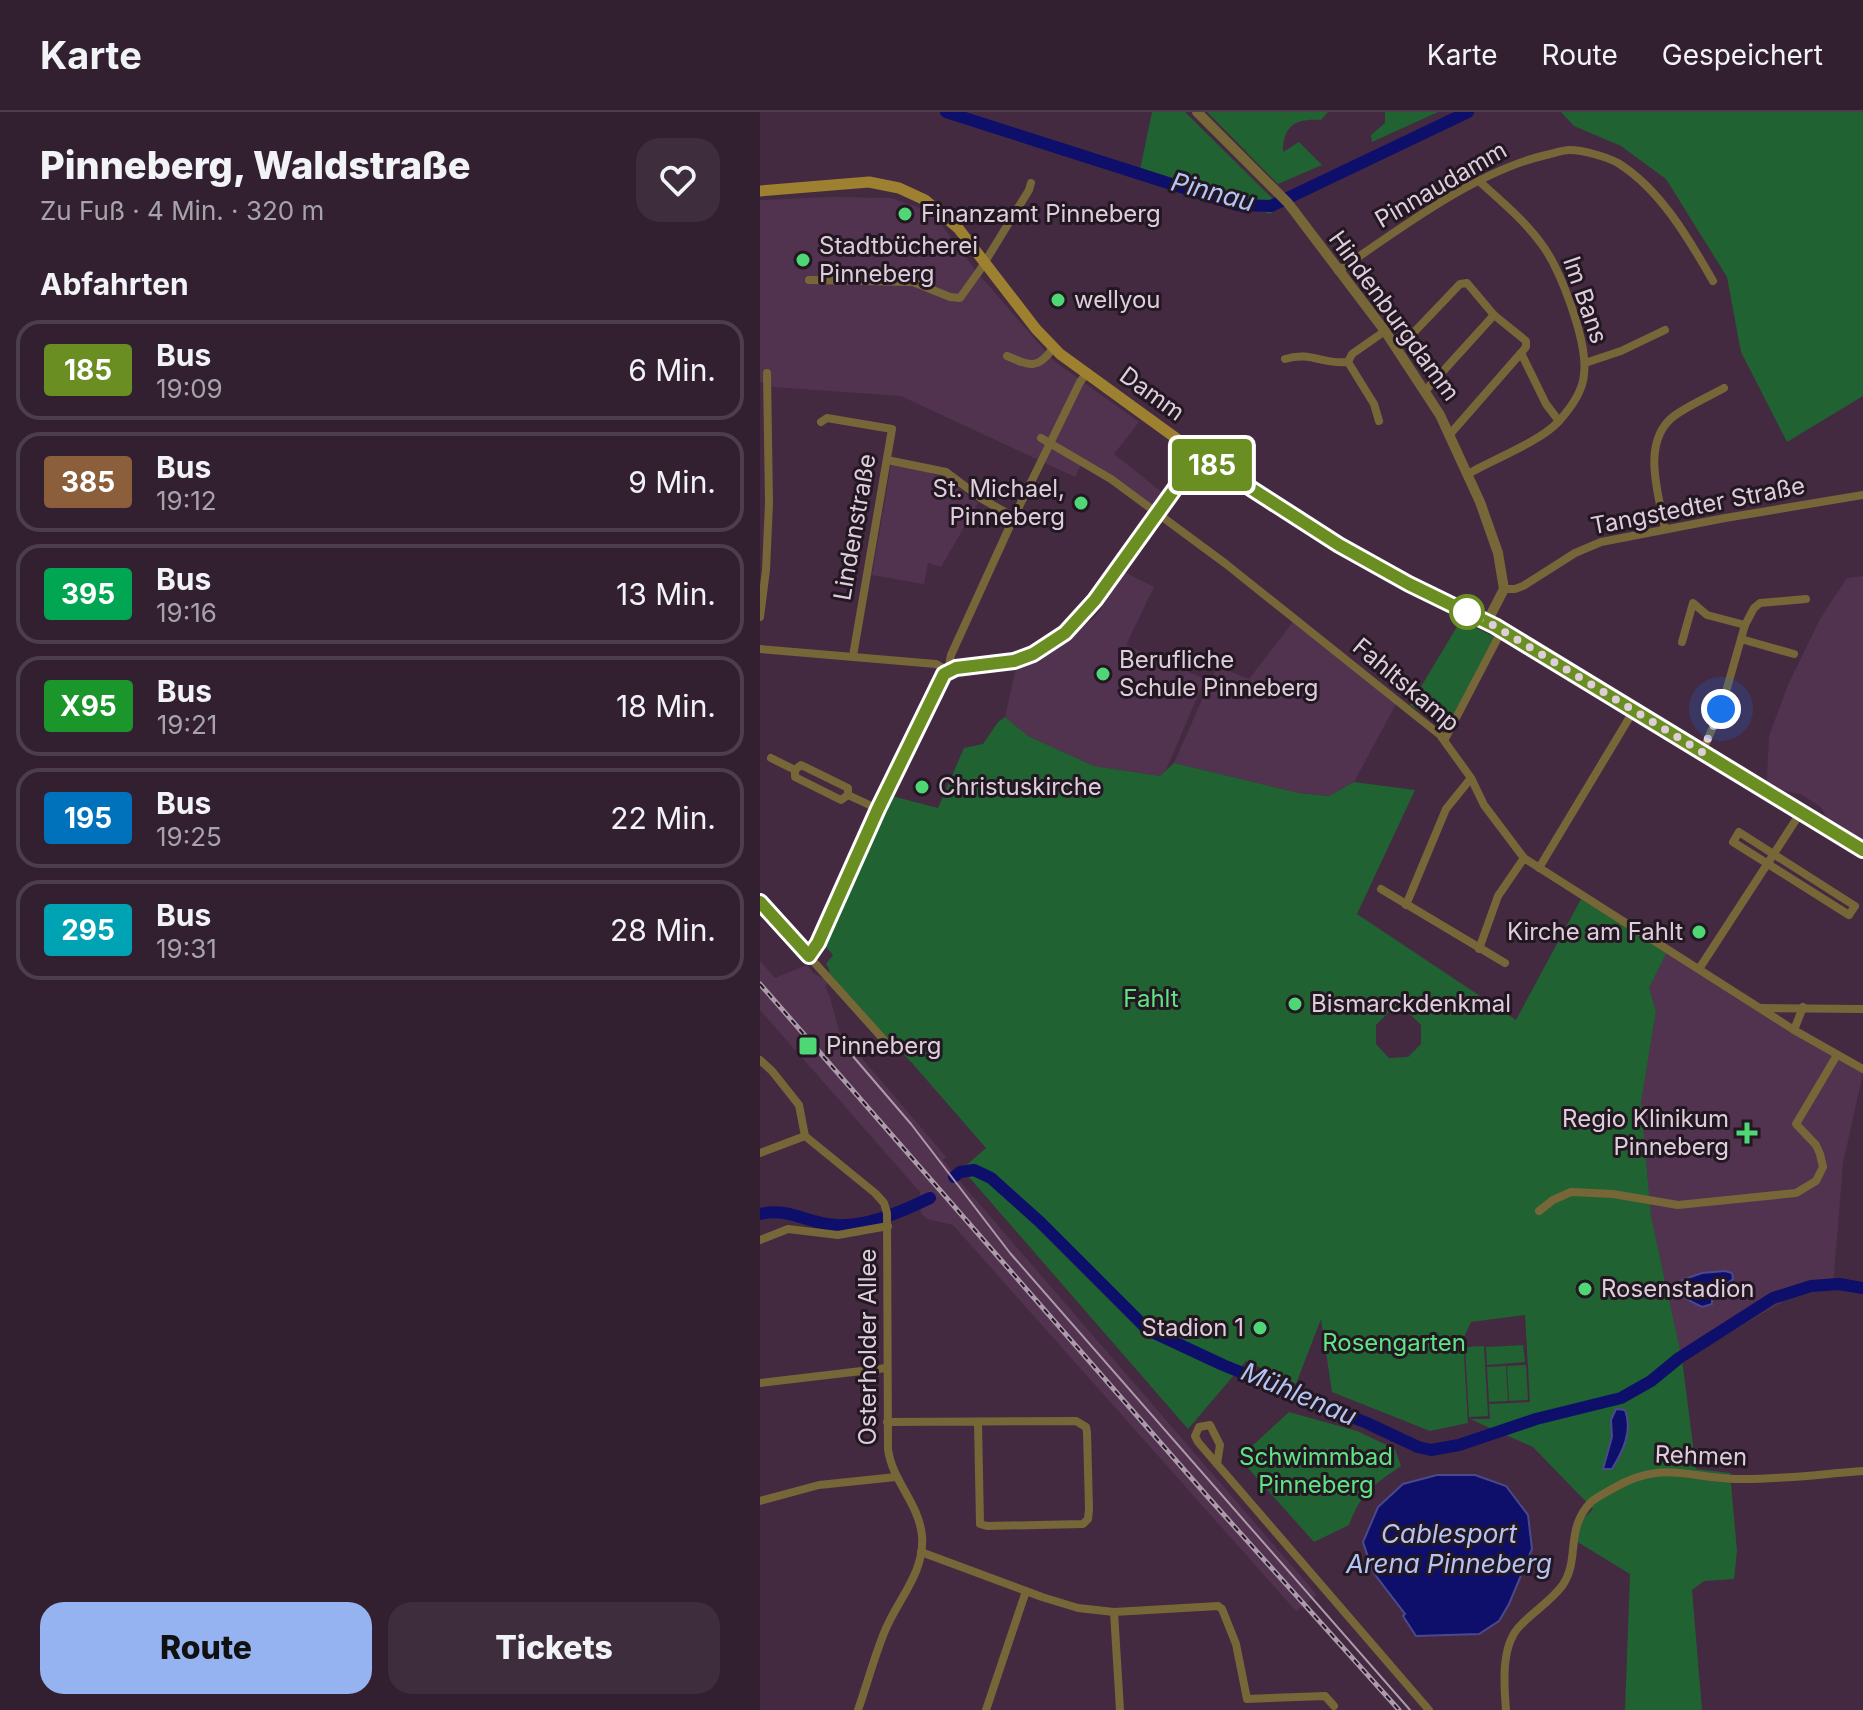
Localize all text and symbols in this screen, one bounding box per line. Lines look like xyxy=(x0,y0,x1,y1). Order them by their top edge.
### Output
text: Karte xyxy=(40,32,142,78)
text: Karte xyxy=(1427,38,1498,72)
text: Route xyxy=(1542,38,1618,72)
text: Gespeichert xyxy=(1662,38,1823,72)
street label: Pinnaudamm xyxy=(1370,135,1512,234)
button: heart xyxy=(636,138,720,222)
text: Pinneberg, Waldstraße xyxy=(40,142,471,188)
water label: Pinnau xyxy=(1168,166,1258,217)
text: Zu Fuß · 4 Min. · 320 m xyxy=(40,195,324,226)
place label: Finanzamt Pinneberg xyxy=(921,199,1161,228)
marker: Finanzamt Pinneberg xyxy=(896,205,914,223)
street label: Hindenburgdamm xyxy=(1323,225,1466,406)
place label: Stadtbücherei Pinneberg xyxy=(819,231,978,288)
marker: Stadtbücherei Pinneberg xyxy=(794,251,812,269)
street label: Im Bans xyxy=(1557,252,1614,347)
text: Abfahrten xyxy=(40,266,189,302)
place label: wellyou xyxy=(1074,285,1161,314)
marker: wellyou xyxy=(1049,291,1067,309)
text: Bus xyxy=(156,337,211,373)
text: 6 Min. xyxy=(628,352,716,388)
text: 185 xyxy=(64,353,112,387)
street label: Damm xyxy=(1114,360,1190,427)
text: 19:09 xyxy=(156,373,223,404)
line badge: 185 xyxy=(1166,439,1258,491)
text: 185 xyxy=(1188,448,1236,482)
text: Bus xyxy=(156,449,211,485)
street label: Lindenstraße xyxy=(827,451,882,602)
text: 9 Min. xyxy=(628,464,716,500)
text: 385 xyxy=(61,465,115,499)
street label: Tangstedter Straße xyxy=(1588,471,1807,540)
place label: St. Michael, Pinneberg xyxy=(932,474,1065,531)
text: 19:12 xyxy=(156,485,217,516)
marker: St. Michael, Pinneberg xyxy=(1072,494,1090,512)
text: Bus xyxy=(156,561,211,597)
text: 13 Min. xyxy=(616,576,716,612)
text: 395 xyxy=(61,577,115,611)
unlabelled marker xyxy=(1450,595,1484,629)
text: 19:16 xyxy=(156,597,217,628)
street label: Fahltskamp xyxy=(1347,632,1465,738)
place label: Berufliche Schule Pinneberg xyxy=(1119,645,1319,702)
marker: Berufliche Schule Pinneberg xyxy=(1094,665,1112,683)
text: Bus xyxy=(157,673,212,709)
text: 18 Min. xyxy=(616,688,716,724)
text: X95 xyxy=(60,689,117,723)
your location xyxy=(1701,689,1741,729)
text: 19:21 xyxy=(157,709,217,740)
place label: Christuskirche xyxy=(938,772,1102,801)
marker: Christuskirche xyxy=(913,778,931,796)
text: Bus xyxy=(156,785,211,821)
text: 22 Min. xyxy=(610,800,716,836)
text: 195 xyxy=(64,801,112,835)
text: 19:25 xyxy=(156,821,222,852)
text: Bus xyxy=(156,897,211,933)
text: 28 Min. xyxy=(610,912,716,948)
text: 295 xyxy=(61,913,115,947)
place label: Kirche am Fahlt xyxy=(1507,917,1683,946)
marker: Kirche am Fahlt xyxy=(1690,923,1708,941)
text: 19:31 xyxy=(156,933,217,964)
park label: Fahlt xyxy=(1123,984,1179,1013)
place label: Bismarckdenkmal xyxy=(1311,989,1511,1018)
marker: Bismarckdenkmal xyxy=(1286,995,1304,1013)
place label: Pinneberg xyxy=(826,1031,942,1060)
marker: Pinneberg xyxy=(797,1035,819,1057)
place label: Regio Klinikum Pinneberg xyxy=(1562,1104,1729,1161)
marker: Regio Klinikum Pinneberg xyxy=(1736,1122,1758,1144)
street label: Osterholder Allee xyxy=(853,1248,882,1446)
place label: Rosenstadion xyxy=(1601,1274,1755,1303)
marker: Rosenstadion xyxy=(1576,1280,1594,1298)
place label: Stadion 1 xyxy=(1142,1313,1244,1342)
marker: Stadion 1 xyxy=(1251,1319,1269,1337)
park label: Rosengarten xyxy=(1322,1328,1466,1357)
water label: Mühlenau xyxy=(1237,1355,1362,1432)
street label: Rehmen xyxy=(1654,1439,1748,1472)
park label: Schwimmbad Pinneberg xyxy=(1239,1442,1393,1499)
water label: Cablesport Arena Pinneberg xyxy=(1345,1518,1552,1579)
button: Route xyxy=(40,1602,372,1694)
button: Tickets xyxy=(388,1602,720,1694)

